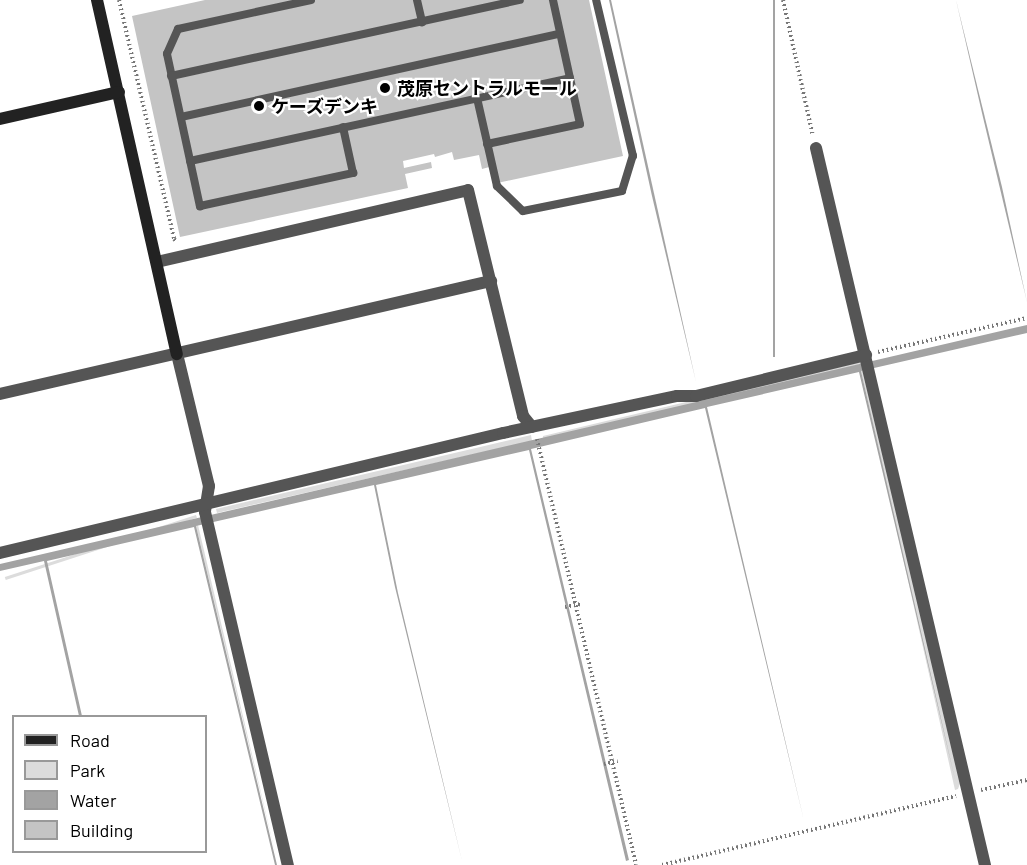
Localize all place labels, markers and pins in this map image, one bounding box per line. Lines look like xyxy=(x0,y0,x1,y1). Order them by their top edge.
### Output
place label: 茂原セントラルモール xyxy=(397,77,577,99)
marker: 茂原セントラルモール xyxy=(378,81,392,95)
place label: ケーズデンキ xyxy=(271,95,379,117)
marker: ケーズデンキ xyxy=(252,99,266,113)

